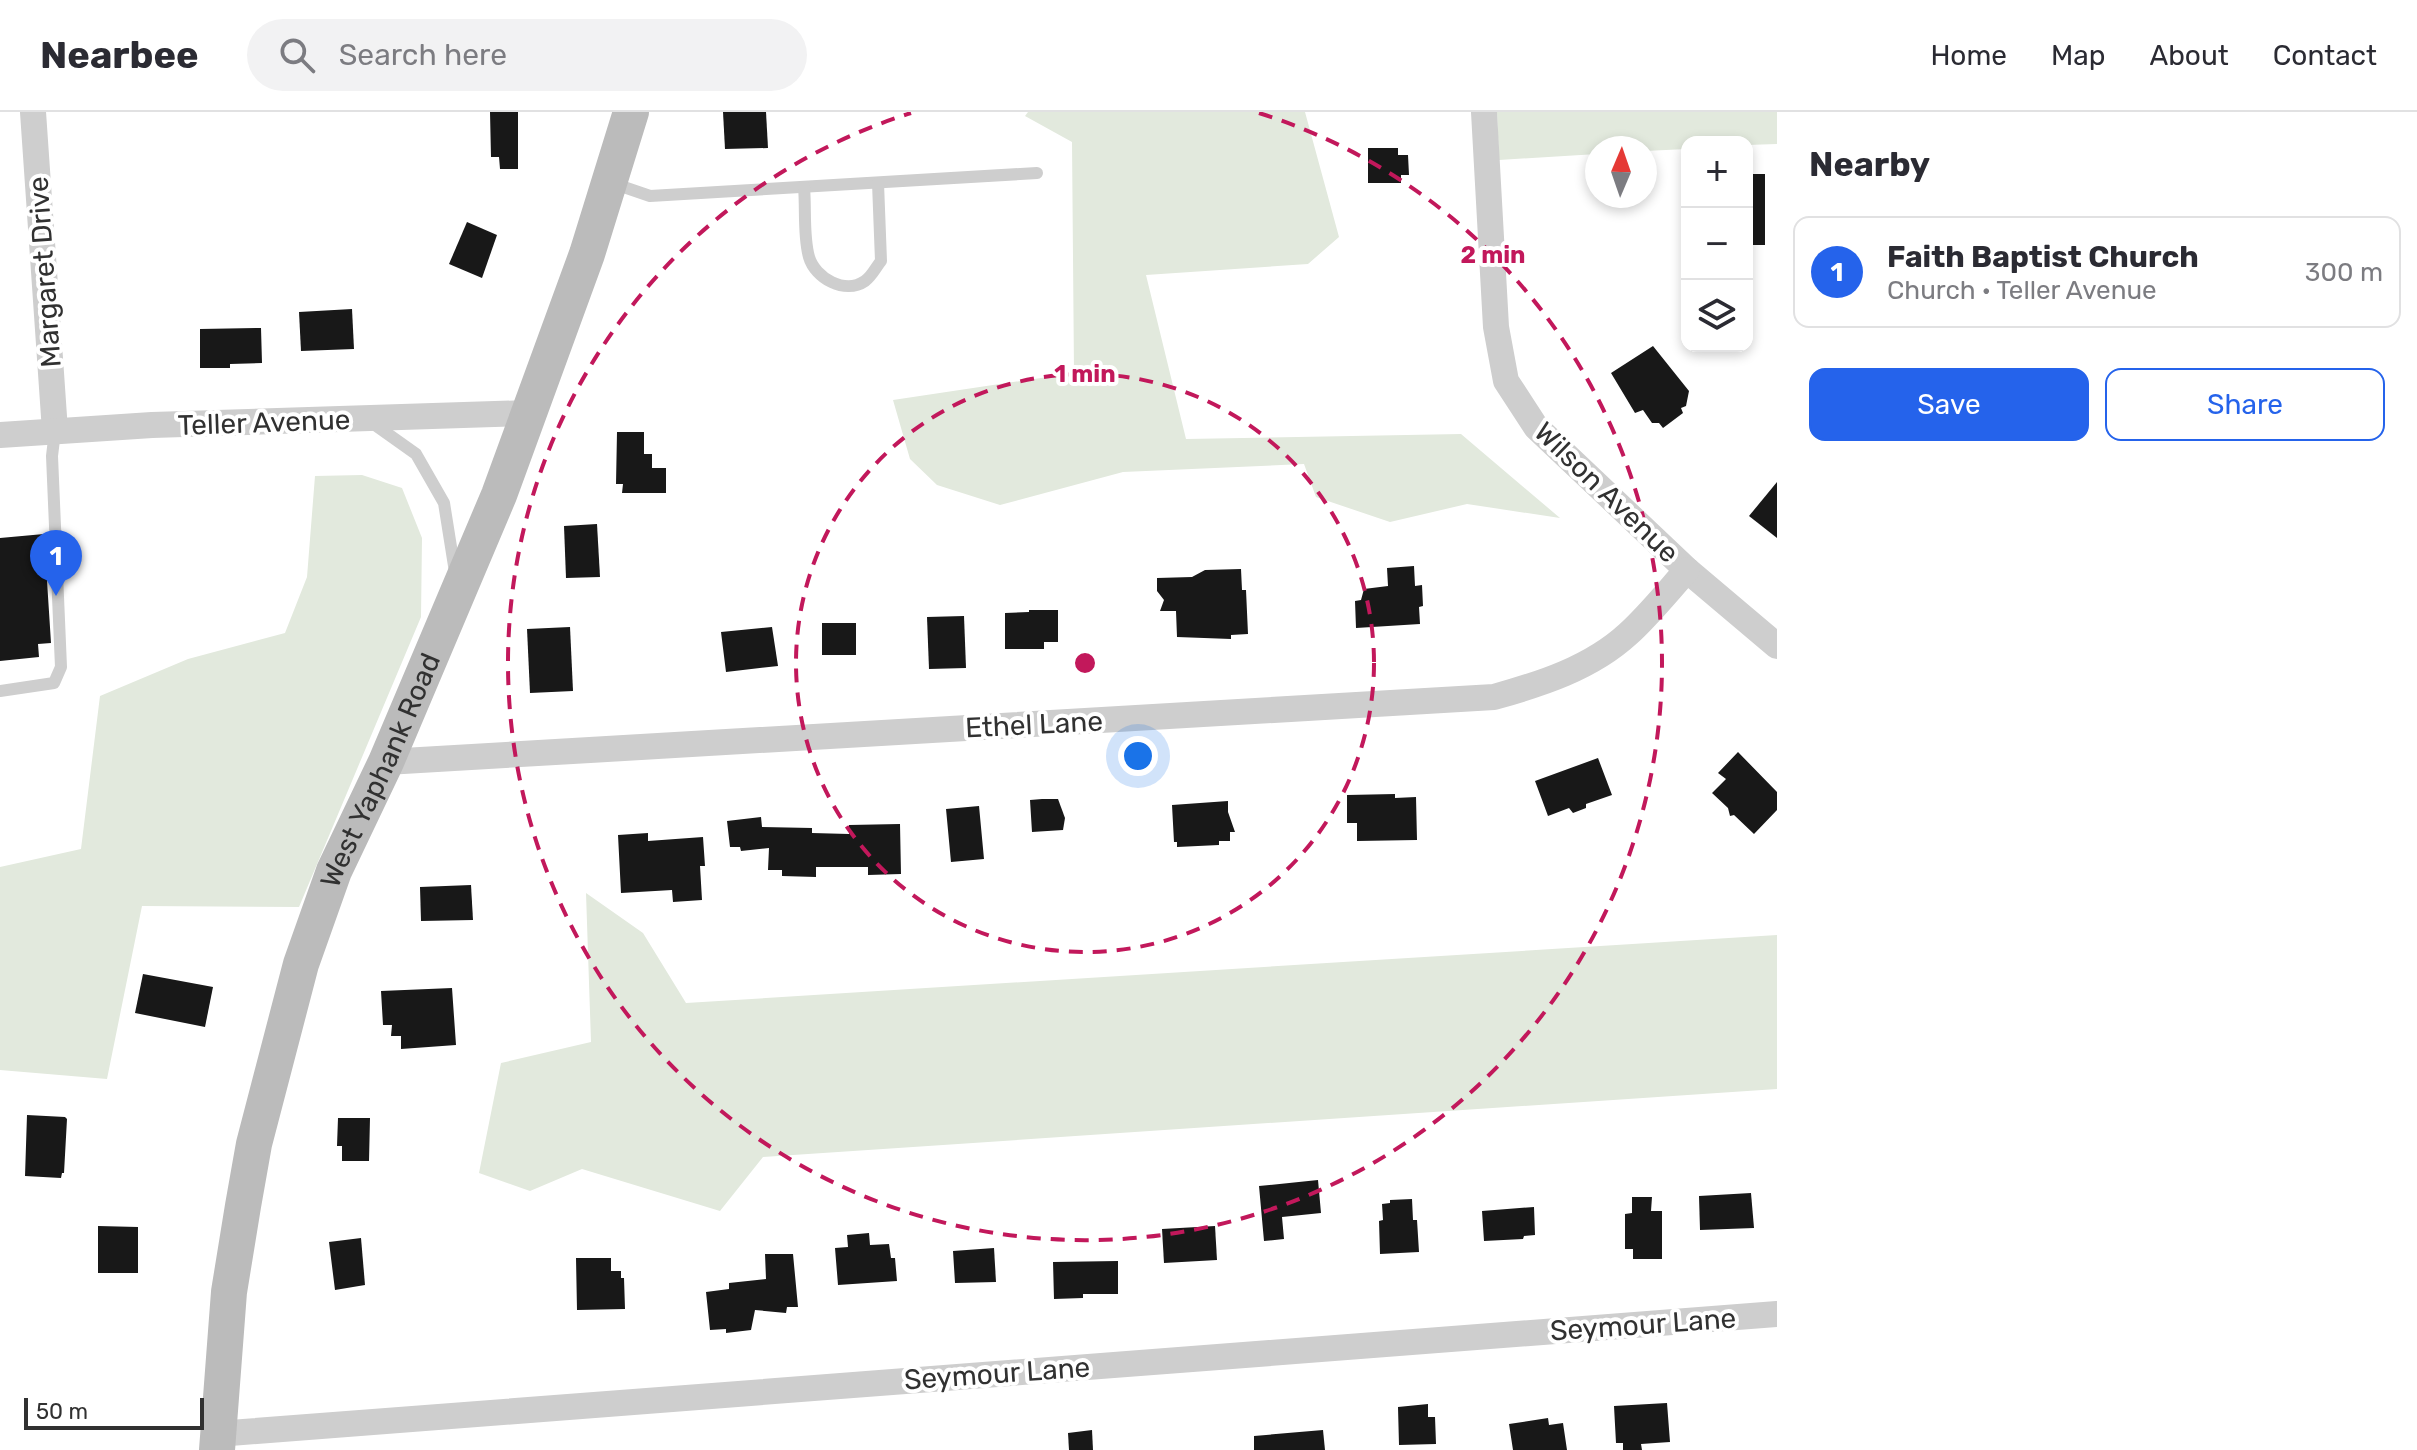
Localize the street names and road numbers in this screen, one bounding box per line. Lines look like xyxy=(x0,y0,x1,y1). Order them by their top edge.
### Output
street label: Margaret Drive xyxy=(21,175,68,369)
street label: Teller Avenue xyxy=(177,403,351,442)
street label: Wilson Avenue xyxy=(1528,415,1686,569)
street label: West Yaphank Road xyxy=(314,648,447,892)
street label: Ethel Lane xyxy=(964,704,1104,745)
street label: Seymour Lane xyxy=(1549,1302,1737,1347)
street label: Seymour Lane xyxy=(903,1351,1091,1396)

